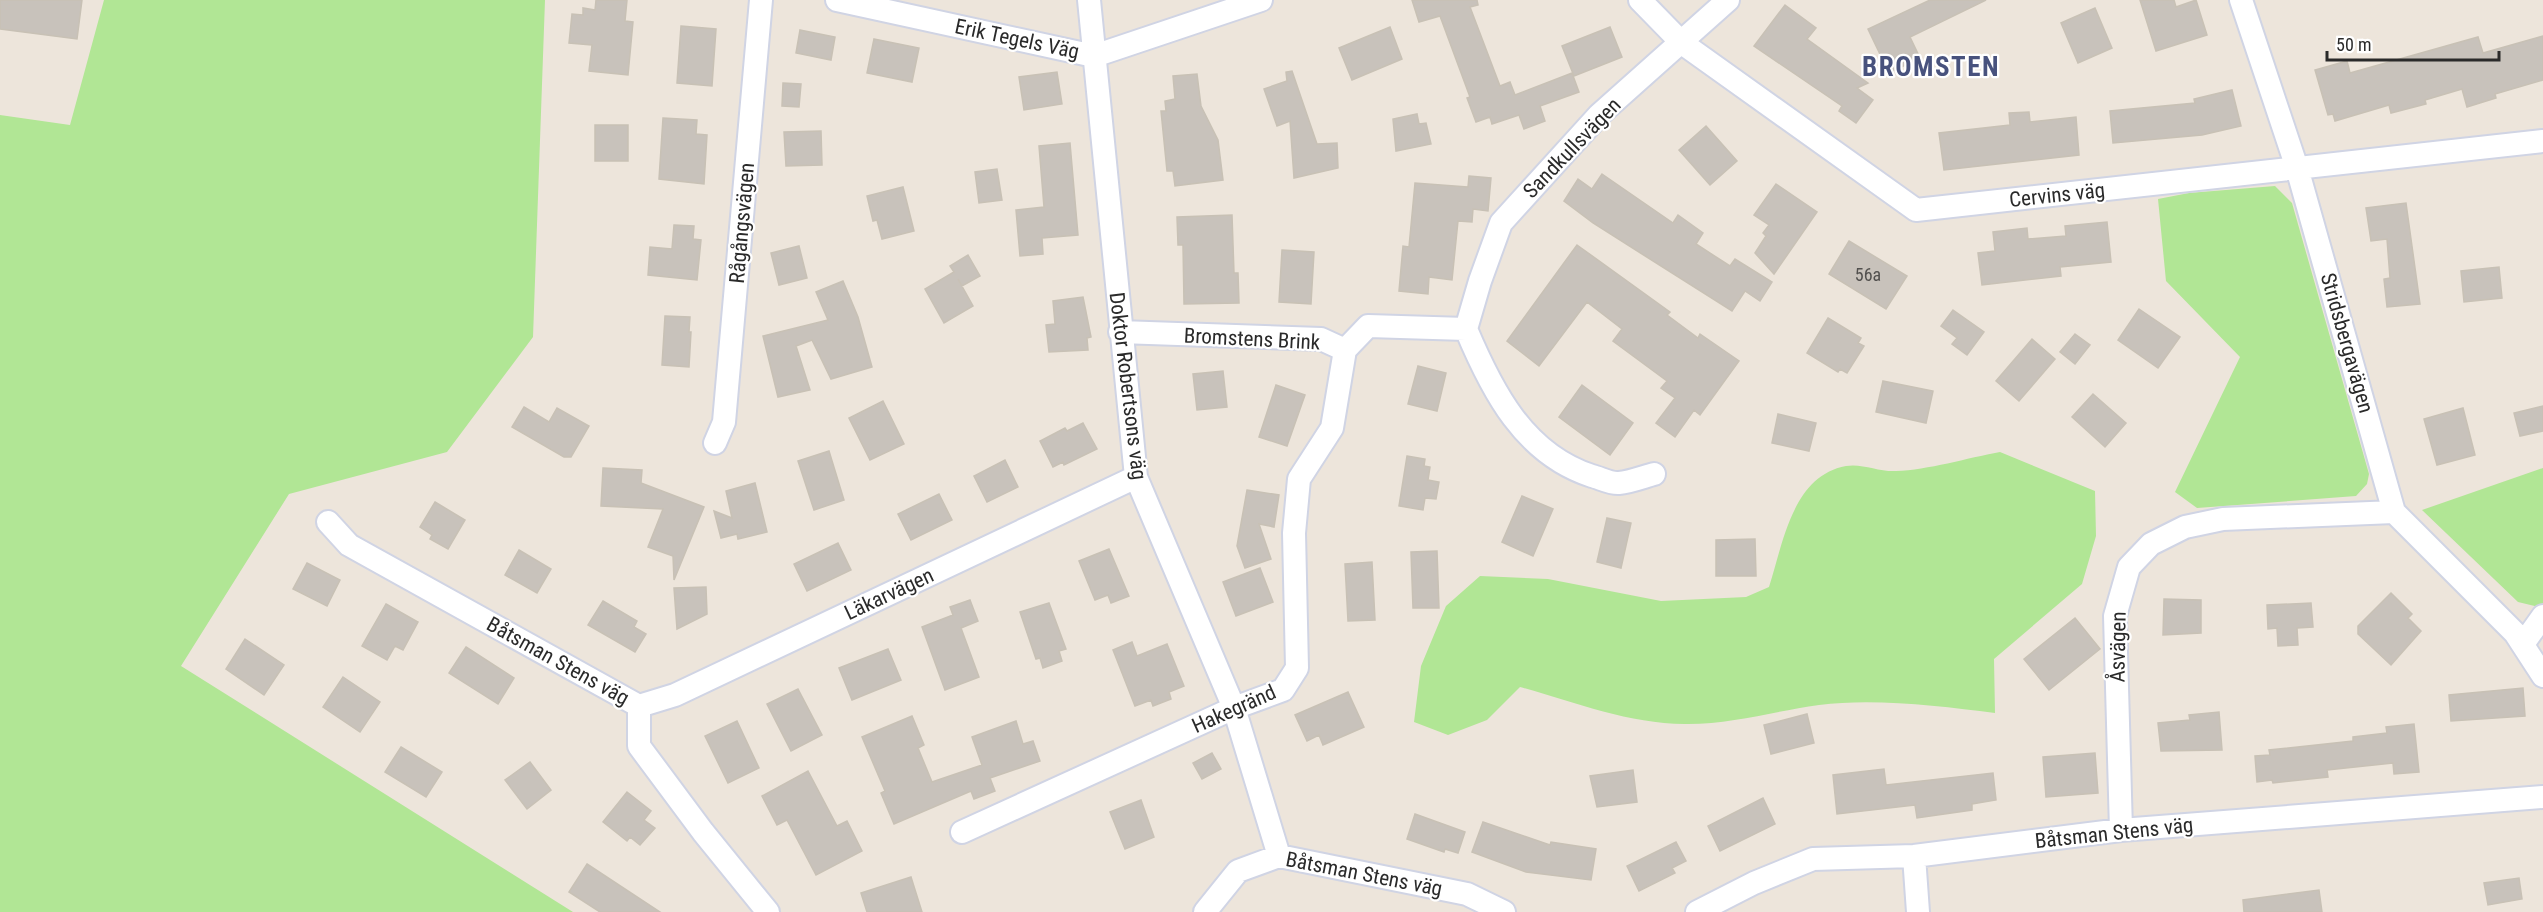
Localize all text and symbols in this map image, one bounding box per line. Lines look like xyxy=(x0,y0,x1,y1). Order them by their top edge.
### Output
street label: Erik Tegels Väg xyxy=(953,14,1081,64)
scale bar xyxy=(2327,24,2500,62)
text: 50 m xyxy=(2336,34,2371,55)
district label: BROMSTEN xyxy=(1862,51,2000,83)
street label: Sandkullsvägen xyxy=(1518,93,1626,203)
street label: Rågångsvägen xyxy=(725,162,759,284)
street label: Cervins väg xyxy=(2008,178,2106,212)
house number: 56a xyxy=(1855,264,1881,285)
street label: Stridsbergavägen xyxy=(2316,270,2378,416)
street label: Doktor Robertsons väg xyxy=(1105,291,1151,481)
street label: Bromstens Brink xyxy=(1183,323,1321,355)
street label: Läkarvägen xyxy=(841,563,937,625)
street label: Åsvägen xyxy=(2105,611,2131,683)
street label: Båtsman Stens väg xyxy=(483,612,633,710)
street label: Hakegränd xyxy=(1188,680,1280,738)
street label: Båtsman Stens väg xyxy=(2034,813,2194,853)
street label: Båtsman Stens väg xyxy=(1284,847,1444,901)

